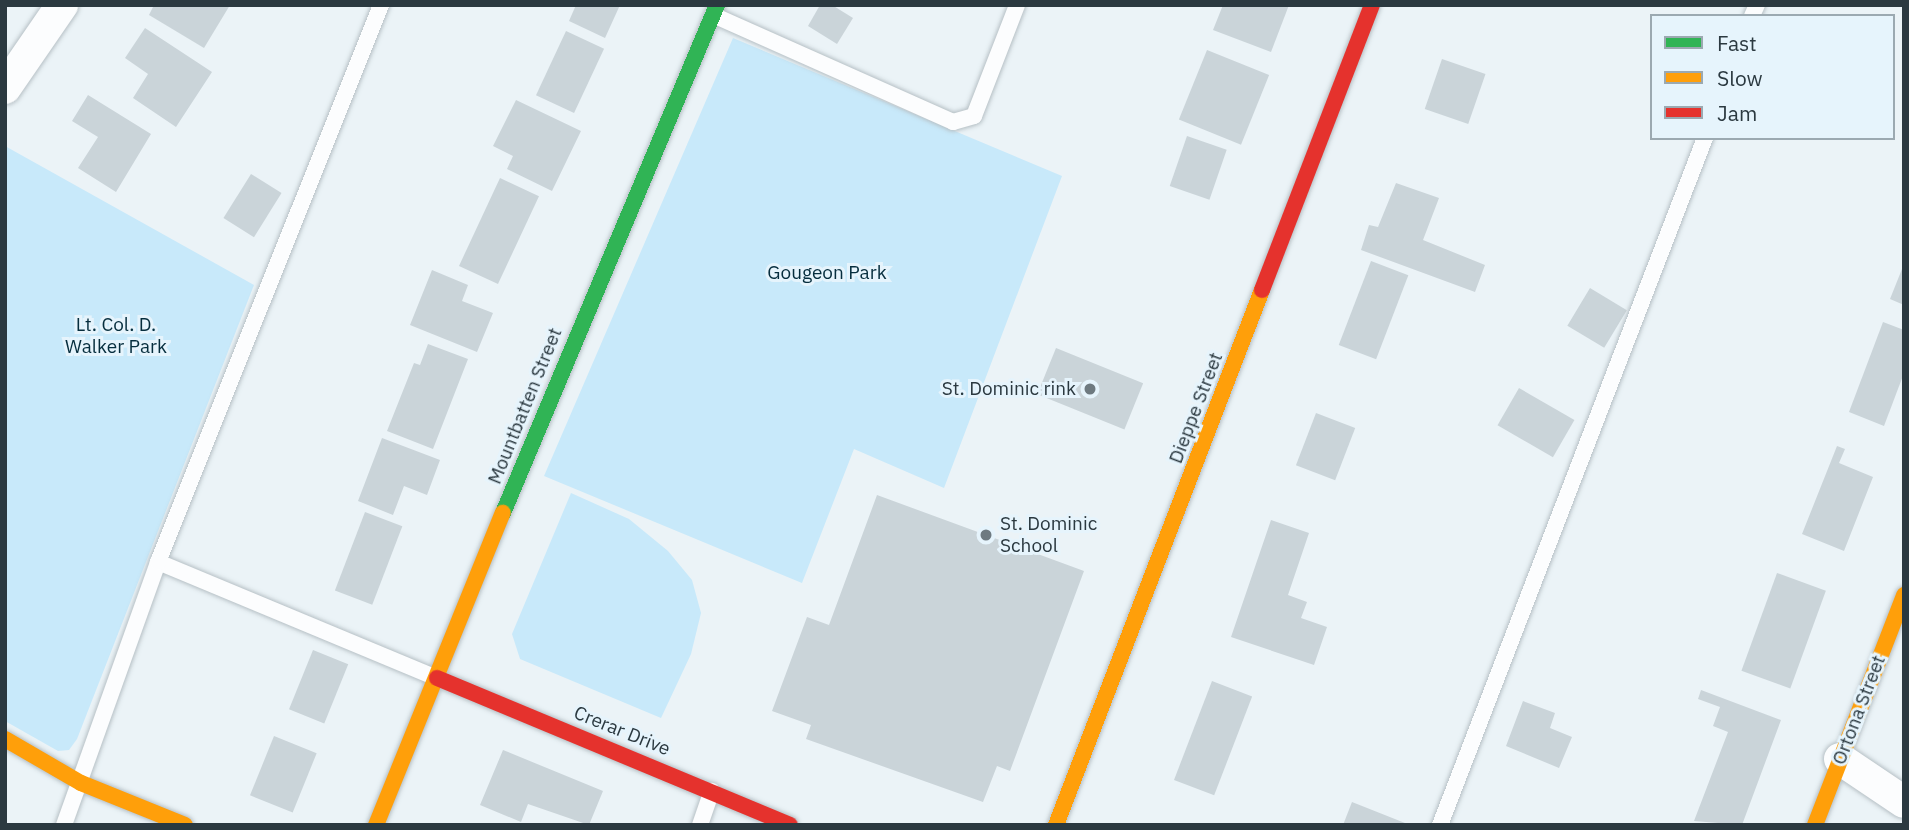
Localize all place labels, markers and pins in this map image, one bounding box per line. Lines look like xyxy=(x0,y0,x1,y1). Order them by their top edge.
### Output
place label: St. Dominic rink xyxy=(942,378,1076,400)
marker: St. Dominic rink xyxy=(1082,381,1098,397)
place label: St. Dominic School xyxy=(1000,513,1097,557)
marker: St. Dominic School xyxy=(978,527,994,543)

